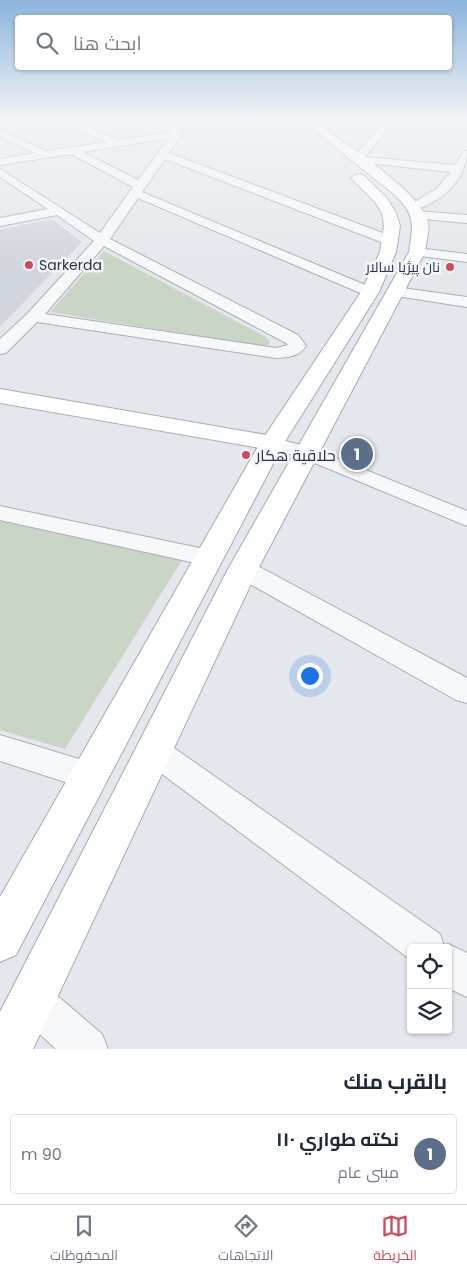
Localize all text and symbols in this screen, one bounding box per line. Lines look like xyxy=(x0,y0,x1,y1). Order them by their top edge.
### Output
search box xyxy=(15,15,452,70)
icon: search xyxy=(33,29,61,57)
text: ابحث هنا xyxy=(73,30,142,57)
place label: Sarkerda xyxy=(39,255,102,275)
place label: نان پيژيا سالار xyxy=(365,257,440,277)
marker: Sarkerda xyxy=(23,259,35,271)
marker: نان پيژيا سالار xyxy=(444,261,456,273)
pin: 1 xyxy=(341,435,373,473)
place label: حلاقية هكار xyxy=(255,444,336,467)
marker: حلاقية هكار xyxy=(240,449,252,461)
your location xyxy=(297,663,323,689)
map controls xyxy=(407,944,452,1034)
button: locate xyxy=(407,944,452,989)
button: layers xyxy=(407,989,452,1034)
text: بالقرب منك xyxy=(343,1067,447,1096)
text: نكته طواري ١١٠ xyxy=(276,1126,399,1153)
text: 90 m xyxy=(21,1143,62,1166)
text: 1 xyxy=(427,1143,433,1166)
text: مبنى عام xyxy=(338,1161,399,1184)
tab: المحفوظات xyxy=(50,1212,118,1268)
tab: الاتجاهات xyxy=(218,1212,273,1268)
tab: الخريطة xyxy=(373,1212,417,1268)

